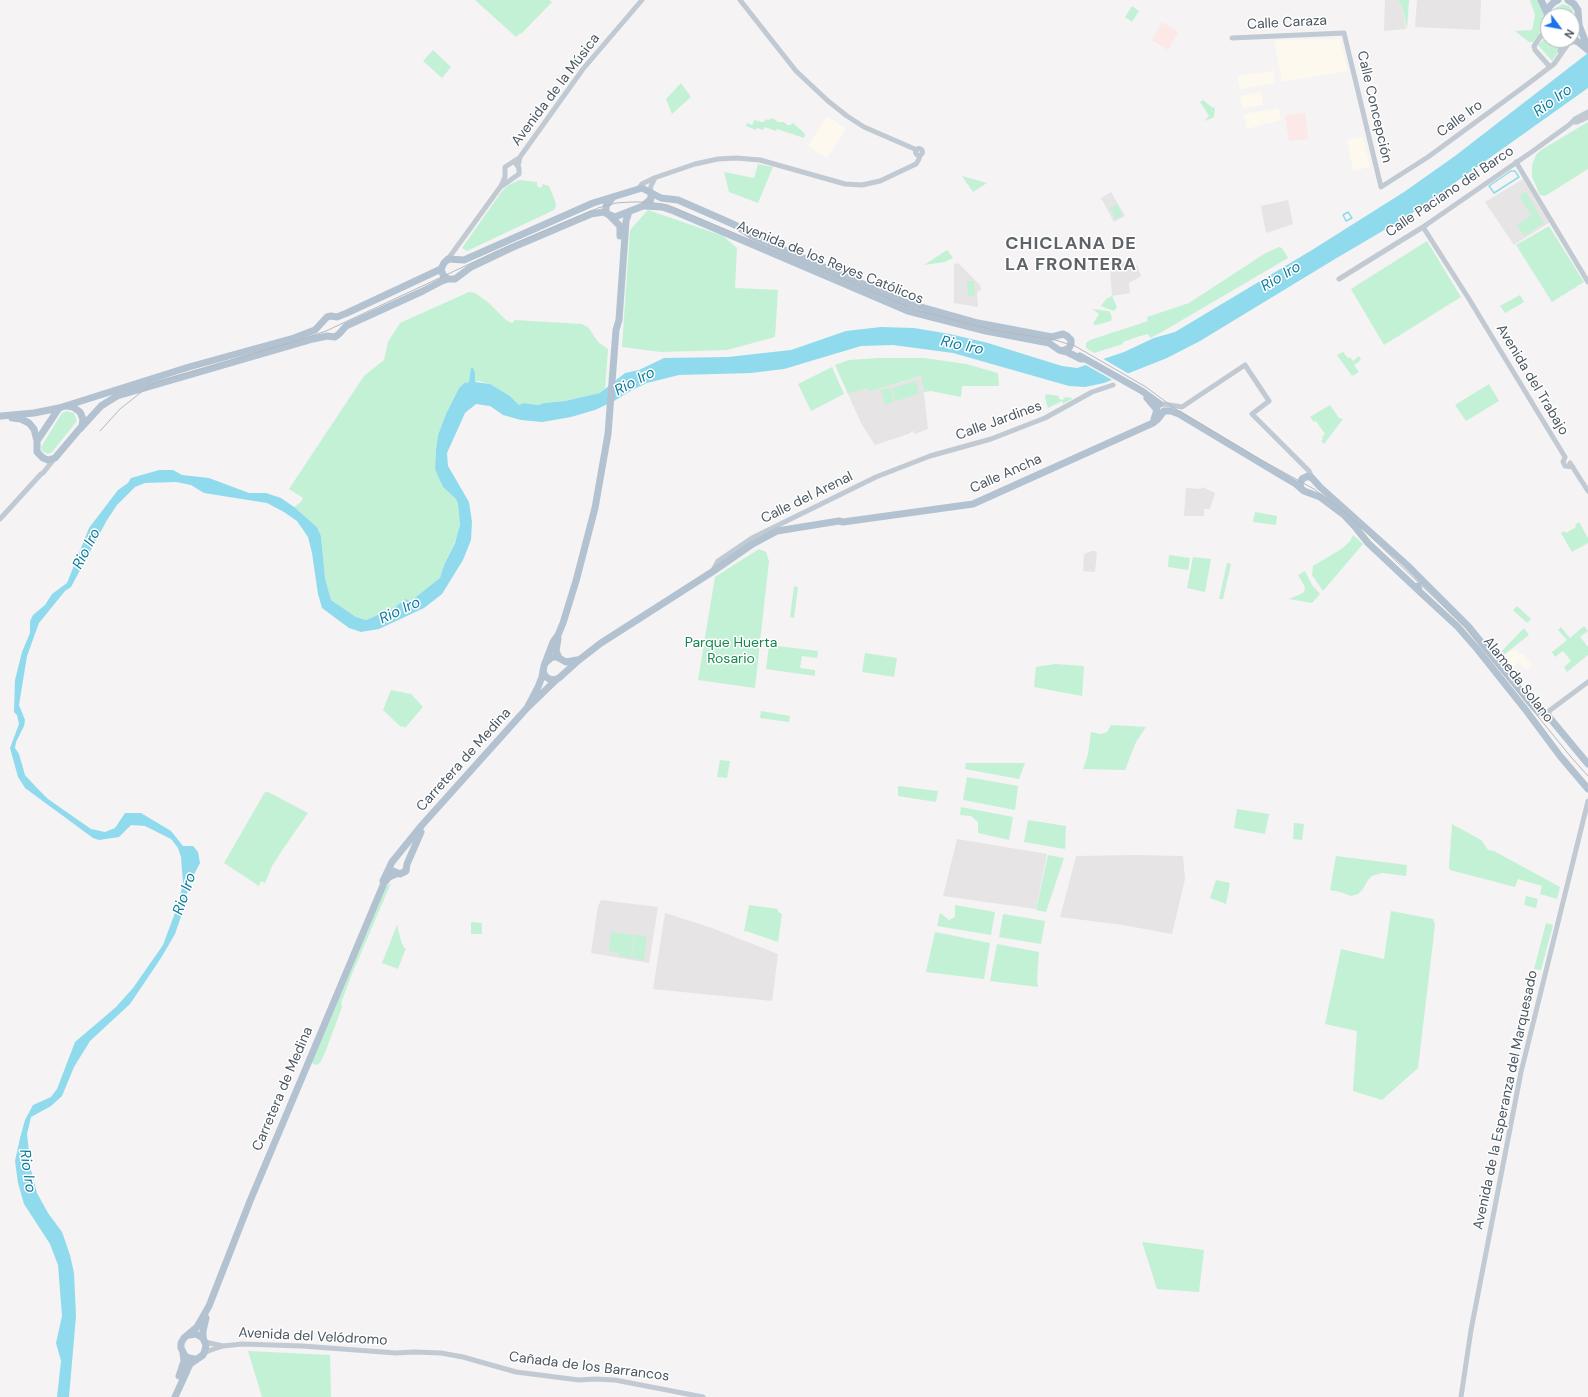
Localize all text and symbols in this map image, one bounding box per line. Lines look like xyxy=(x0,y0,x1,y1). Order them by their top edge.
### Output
north arrow xyxy=(1540,8,1580,48)
street label: Calle Caraza xyxy=(1247,13,1327,33)
text: N xyxy=(1561,27,1577,41)
street label: Avenida de la Música xyxy=(508,31,604,149)
street label: Calle Concepción xyxy=(1353,49,1395,165)
water label: Rio Iro xyxy=(1530,81,1576,121)
street label: Calle Iro xyxy=(1434,97,1486,141)
street label: Calle Paciano del Barco xyxy=(1383,143,1517,241)
street label: Avenida de los Reyes Católicos xyxy=(734,218,926,308)
district label: CHICLANA DE LA FRONTERA xyxy=(1005,233,1137,276)
water label: Rio Iro xyxy=(1258,258,1304,296)
street label: Avenida del Trabajo xyxy=(1492,321,1572,439)
water label: Rio Iro xyxy=(939,333,985,359)
water label: Rio Iro xyxy=(612,364,658,400)
street label: Calle Jardines xyxy=(954,398,1044,444)
street label: Calle Ancha xyxy=(968,451,1044,497)
street label: Calle del Arenal xyxy=(758,469,856,527)
water label: Rio Iro xyxy=(69,526,105,572)
water label: Rio Iro xyxy=(377,594,423,628)
street label: Alameda Solano xyxy=(1479,634,1557,726)
park label: Parque Huerta Rosario xyxy=(685,635,777,668)
street label: Carretera de Medina xyxy=(413,705,515,815)
water label: Rio Iro xyxy=(169,871,201,917)
street label: Avenida de la Esperanza del Marquesado xyxy=(1470,969,1542,1231)
street label: Carretera de Medina xyxy=(249,1024,317,1154)
water label: Rio Iro xyxy=(15,1148,39,1194)
street label: Avenida del Velódromo xyxy=(238,1325,388,1349)
street label: Cañada de los Barrancos xyxy=(508,1349,670,1385)

